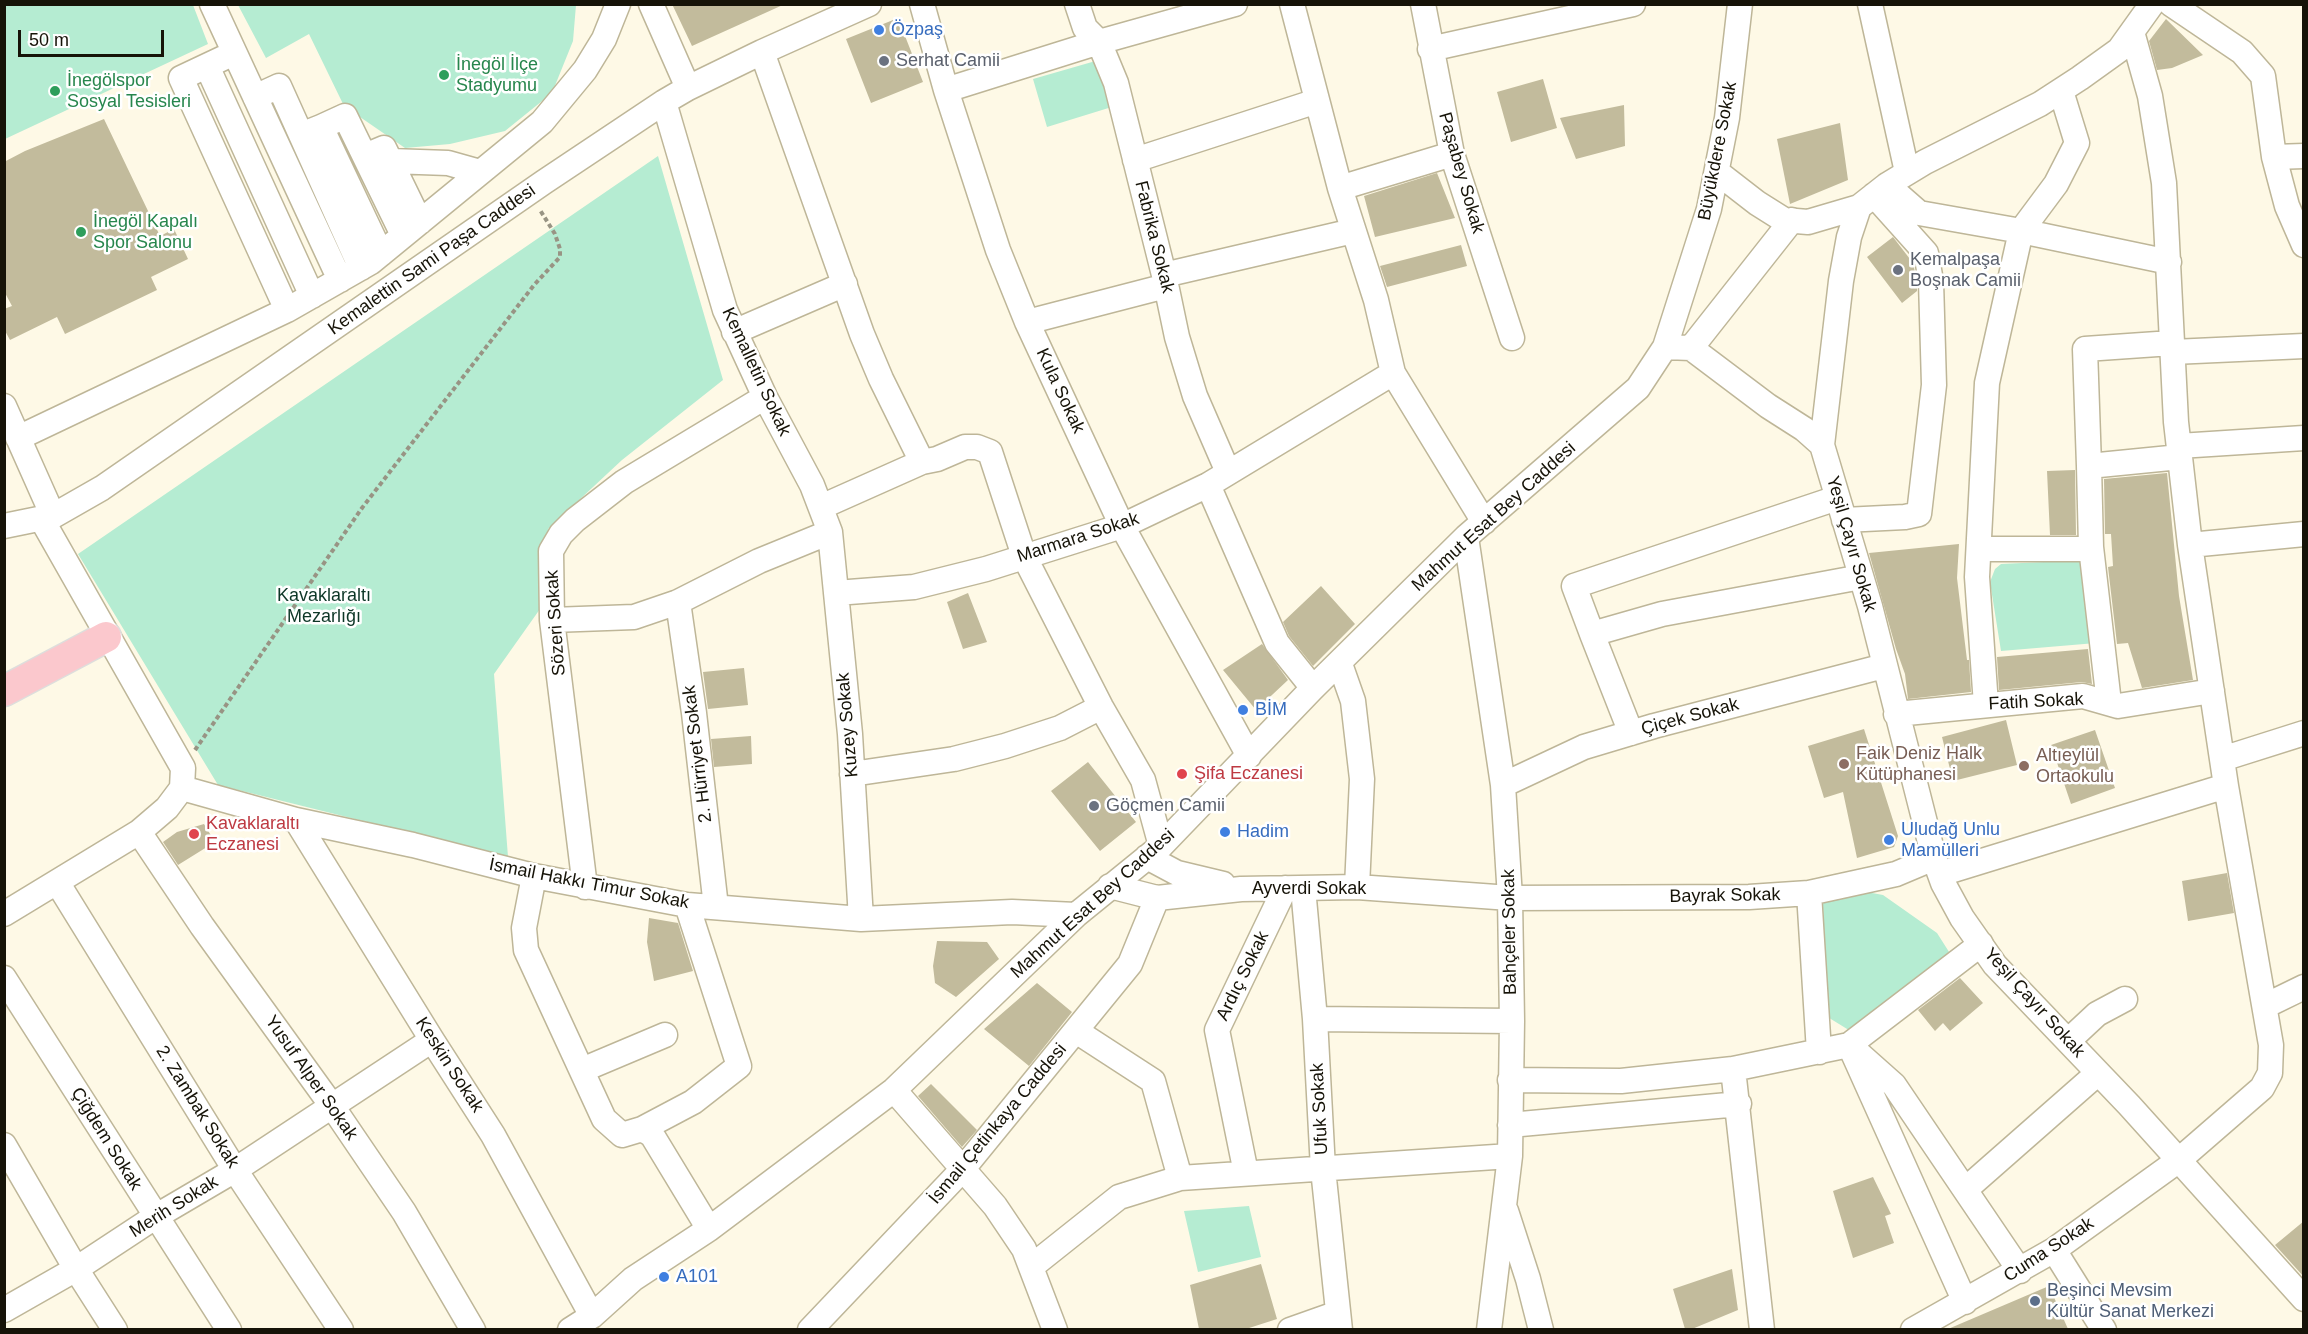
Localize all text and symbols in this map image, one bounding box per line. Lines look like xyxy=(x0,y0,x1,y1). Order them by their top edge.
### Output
scale bar xyxy=(21,18,166,56)
place label: Özpaş xyxy=(891,19,943,41)
marker: Özpaş xyxy=(872,23,886,37)
text: 50 m xyxy=(29,30,69,50)
place label: Serhat Camii xyxy=(896,50,1000,72)
place label: İnegöl İlçe Stadyumu xyxy=(456,54,538,97)
marker: Serhat Camii xyxy=(877,54,891,68)
marker: İnegöl İlçe Stadyumu xyxy=(437,68,451,82)
place label: İnegölspor Sosyal Tesisleri xyxy=(67,70,191,112)
street label: Büyükdere Sokak xyxy=(1694,80,1742,222)
marker: İnegölspor Sosyal Tesisleri xyxy=(48,84,62,98)
street label: Paşabey Sokak xyxy=(1433,110,1489,236)
street label: Fabrika Sokak xyxy=(1130,179,1178,295)
street label: Kemalettin Sami Paşa Caddesi xyxy=(324,180,540,340)
place label: İnegöl Kapalı Spor Salonu xyxy=(93,211,198,254)
marker: İnegöl Kapalı Spor Salonu xyxy=(74,225,88,239)
place label: Kemalpaşa Boşnak Camii xyxy=(1910,249,2021,292)
marker: Kemalpaşa Boşnak Camii xyxy=(1891,263,1905,277)
street label: Kemalletin Sokak xyxy=(717,304,795,440)
street label: Kula Sokak xyxy=(1031,345,1089,437)
street label: Mahmut Esat Bey Caddesi xyxy=(1408,438,1580,596)
street label: Yeşil Çayır Sokak xyxy=(1821,474,1881,614)
street label: Marmara Sokak xyxy=(1014,508,1142,568)
street label: Sözeri Sokak xyxy=(542,569,570,677)
park label: Kavaklaraltı Mezarlığı xyxy=(277,585,371,628)
street label: Kuzey Sokak xyxy=(833,672,863,778)
street label: 2. Hürriyet Sokak xyxy=(679,684,717,824)
street label: Fatih Sokak xyxy=(1988,689,2084,715)
street label: Çiçek Sokak xyxy=(1639,694,1741,740)
place label: BİM xyxy=(1255,699,1287,721)
marker: BİM xyxy=(1236,703,1250,717)
place label: Faik Deniz Halk Kütüphanesi xyxy=(1856,743,1982,786)
place label: Altıeylül Ortaokulu xyxy=(2036,745,2114,788)
marker: Faik Deniz Halk Kütüphanesi xyxy=(1837,757,1851,771)
marker: Altıeylül Ortaokulu xyxy=(2017,759,2031,773)
place label: Şifa Eczanesi xyxy=(1194,763,1303,785)
marker: Şifa Eczanesi xyxy=(1175,767,1189,781)
place label: Göçmen Camii xyxy=(1106,795,1225,817)
marker: Göçmen Camii xyxy=(1087,799,1101,813)
place label: Kavaklaraltı Eczanesi xyxy=(206,813,300,856)
place label: Uludağ Unlu Mamülleri xyxy=(1901,819,2000,862)
place label: Hadim xyxy=(1237,821,1289,843)
street label: Mahmut Esat Bey Caddesi xyxy=(1007,825,1179,983)
marker: Hadim xyxy=(1218,825,1232,839)
marker: Kavaklaraltı Eczanesi xyxy=(187,827,201,841)
marker: Uludağ Unlu Mamülleri xyxy=(1882,833,1896,847)
street label: İsmail Hakkı Timur Sokak xyxy=(487,854,691,914)
street label: Bahçeler Sokak xyxy=(1498,869,1522,995)
street label: Ayverdi Sokak xyxy=(1252,878,1366,900)
street label: Bayrak Sokak xyxy=(1669,884,1781,908)
street label: Ardıç Sokak xyxy=(1212,928,1274,1024)
street label: Yeşil Çayır Sokak xyxy=(1979,944,2089,1062)
street label: Yusuf Alper Sokak xyxy=(260,1012,362,1144)
street label: Keskin Sokak xyxy=(410,1013,488,1117)
street label: İsmail Çetinkaya Caddesi xyxy=(924,1039,1072,1209)
street label: 2. Zambak Sokak xyxy=(151,1042,243,1172)
street label: Ufuk Sokak xyxy=(1307,1062,1333,1156)
street label: Çiğdem Sokak xyxy=(66,1084,146,1194)
street label: Merih Sokak xyxy=(126,1171,222,1243)
street label: Cuma Sokak xyxy=(2000,1213,2098,1287)
place label: A101 xyxy=(676,1266,718,1288)
marker: A101 xyxy=(657,1270,671,1284)
place label: Beşinci Mevsim Kültür Sanat Merkezi xyxy=(2047,1280,2214,1322)
marker: Beşinci Mevsim Kültür Sanat Merkezi xyxy=(2028,1294,2042,1308)

